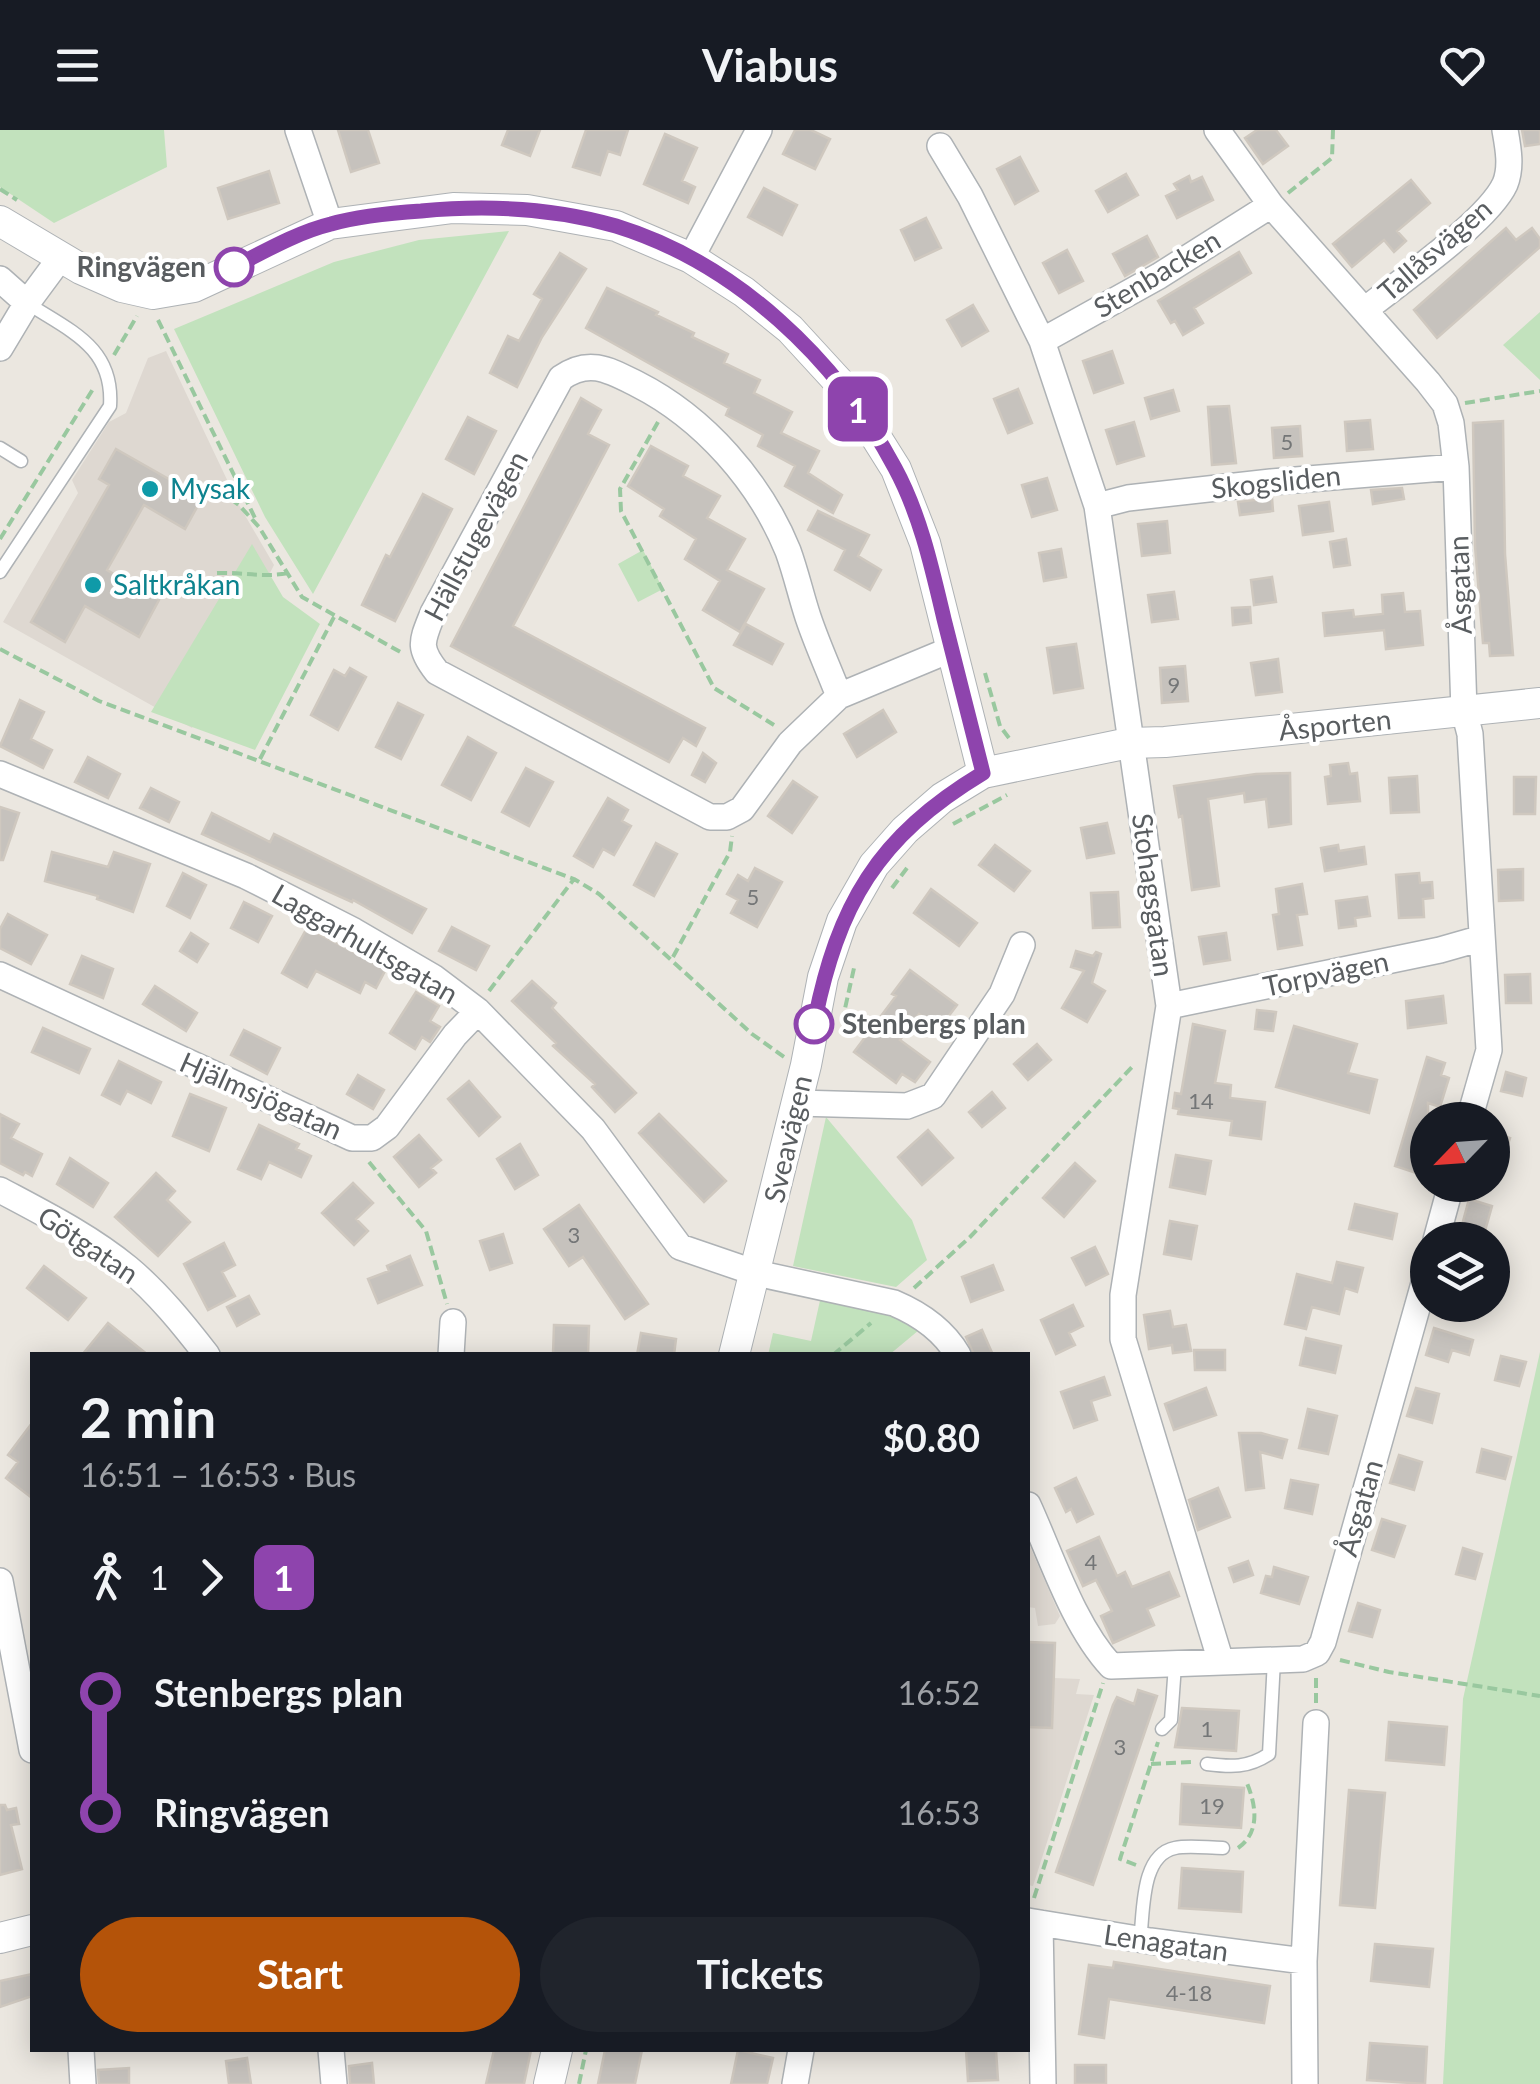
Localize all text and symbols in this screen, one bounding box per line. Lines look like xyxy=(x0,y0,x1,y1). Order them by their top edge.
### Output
icon: menu xyxy=(50,38,105,93)
text: Viabus xyxy=(702,38,838,92)
icon: heart xyxy=(1435,38,1490,93)
street label: Tallåsvägen xyxy=(1371,191,1498,308)
street label: Stenbacken xyxy=(1087,222,1226,324)
marker: Ringvägen xyxy=(215,248,253,286)
place label: Ringvägen xyxy=(77,249,206,283)
line badge: 1 xyxy=(826,376,890,442)
text: 1 xyxy=(848,388,868,430)
house number: 5 xyxy=(1281,428,1293,455)
street label: Hällstugevägen xyxy=(416,445,534,626)
street label: Skogsliden xyxy=(1209,457,1342,505)
place label: Mysak xyxy=(170,471,251,505)
marker: Mysak xyxy=(139,478,161,500)
street label: Åsgatan xyxy=(1440,535,1478,635)
place label: Saltkråkan xyxy=(113,567,240,601)
marker: Saltkråkan xyxy=(82,574,104,596)
house number: 9 xyxy=(1168,671,1180,698)
street label: Åsporten xyxy=(1277,701,1393,747)
street label: Stohagsgatan xyxy=(1126,811,1182,979)
street label: Laggarhultsgatan xyxy=(266,876,465,1010)
house number: 5 xyxy=(747,883,759,910)
street label: Torpvägen xyxy=(1260,943,1392,1003)
marker: Stenbergs plan xyxy=(795,1005,833,1043)
place label: Stenbergs plan xyxy=(842,1006,1026,1040)
street label: Hjälmsjögatan xyxy=(175,1044,348,1146)
street label: Sveavägen xyxy=(756,1072,818,1206)
house number: 14 xyxy=(1188,1087,1214,1114)
north arrow xyxy=(1410,1102,1510,1202)
map controls xyxy=(1410,1102,1510,1322)
street label: Götgatan xyxy=(32,1198,145,1290)
house number: 3 xyxy=(568,1221,580,1248)
button: layers xyxy=(1410,1222,1510,1322)
text: 2 min xyxy=(80,1384,216,1450)
text: $0.80 xyxy=(883,1414,980,1460)
text: 16:51 – 16:53 · Bus xyxy=(80,1455,356,1494)
street label: Åsgatan xyxy=(1329,1456,1389,1560)
house number: 4 xyxy=(1085,1548,1098,1575)
icon: walk xyxy=(80,1550,135,1605)
icon: forward xyxy=(184,1550,239,1605)
text: 1 xyxy=(274,1556,294,1598)
text: 1 xyxy=(150,1558,169,1597)
text: Stenbergs plan xyxy=(154,1669,403,1715)
text: 16:52 xyxy=(898,1673,980,1712)
house number: 1 xyxy=(1201,1715,1213,1742)
house number: 3 xyxy=(1114,1733,1126,1760)
text: Ringvägen xyxy=(154,1789,330,1835)
house number: 19 xyxy=(1199,1792,1225,1819)
text: 16:53 xyxy=(898,1793,980,1832)
street label: Lenagatan xyxy=(1102,1916,1231,1968)
button: Start xyxy=(80,1917,520,2032)
button: Tickets xyxy=(540,1917,980,2032)
house number: 4-18 xyxy=(1166,1979,1212,2006)

